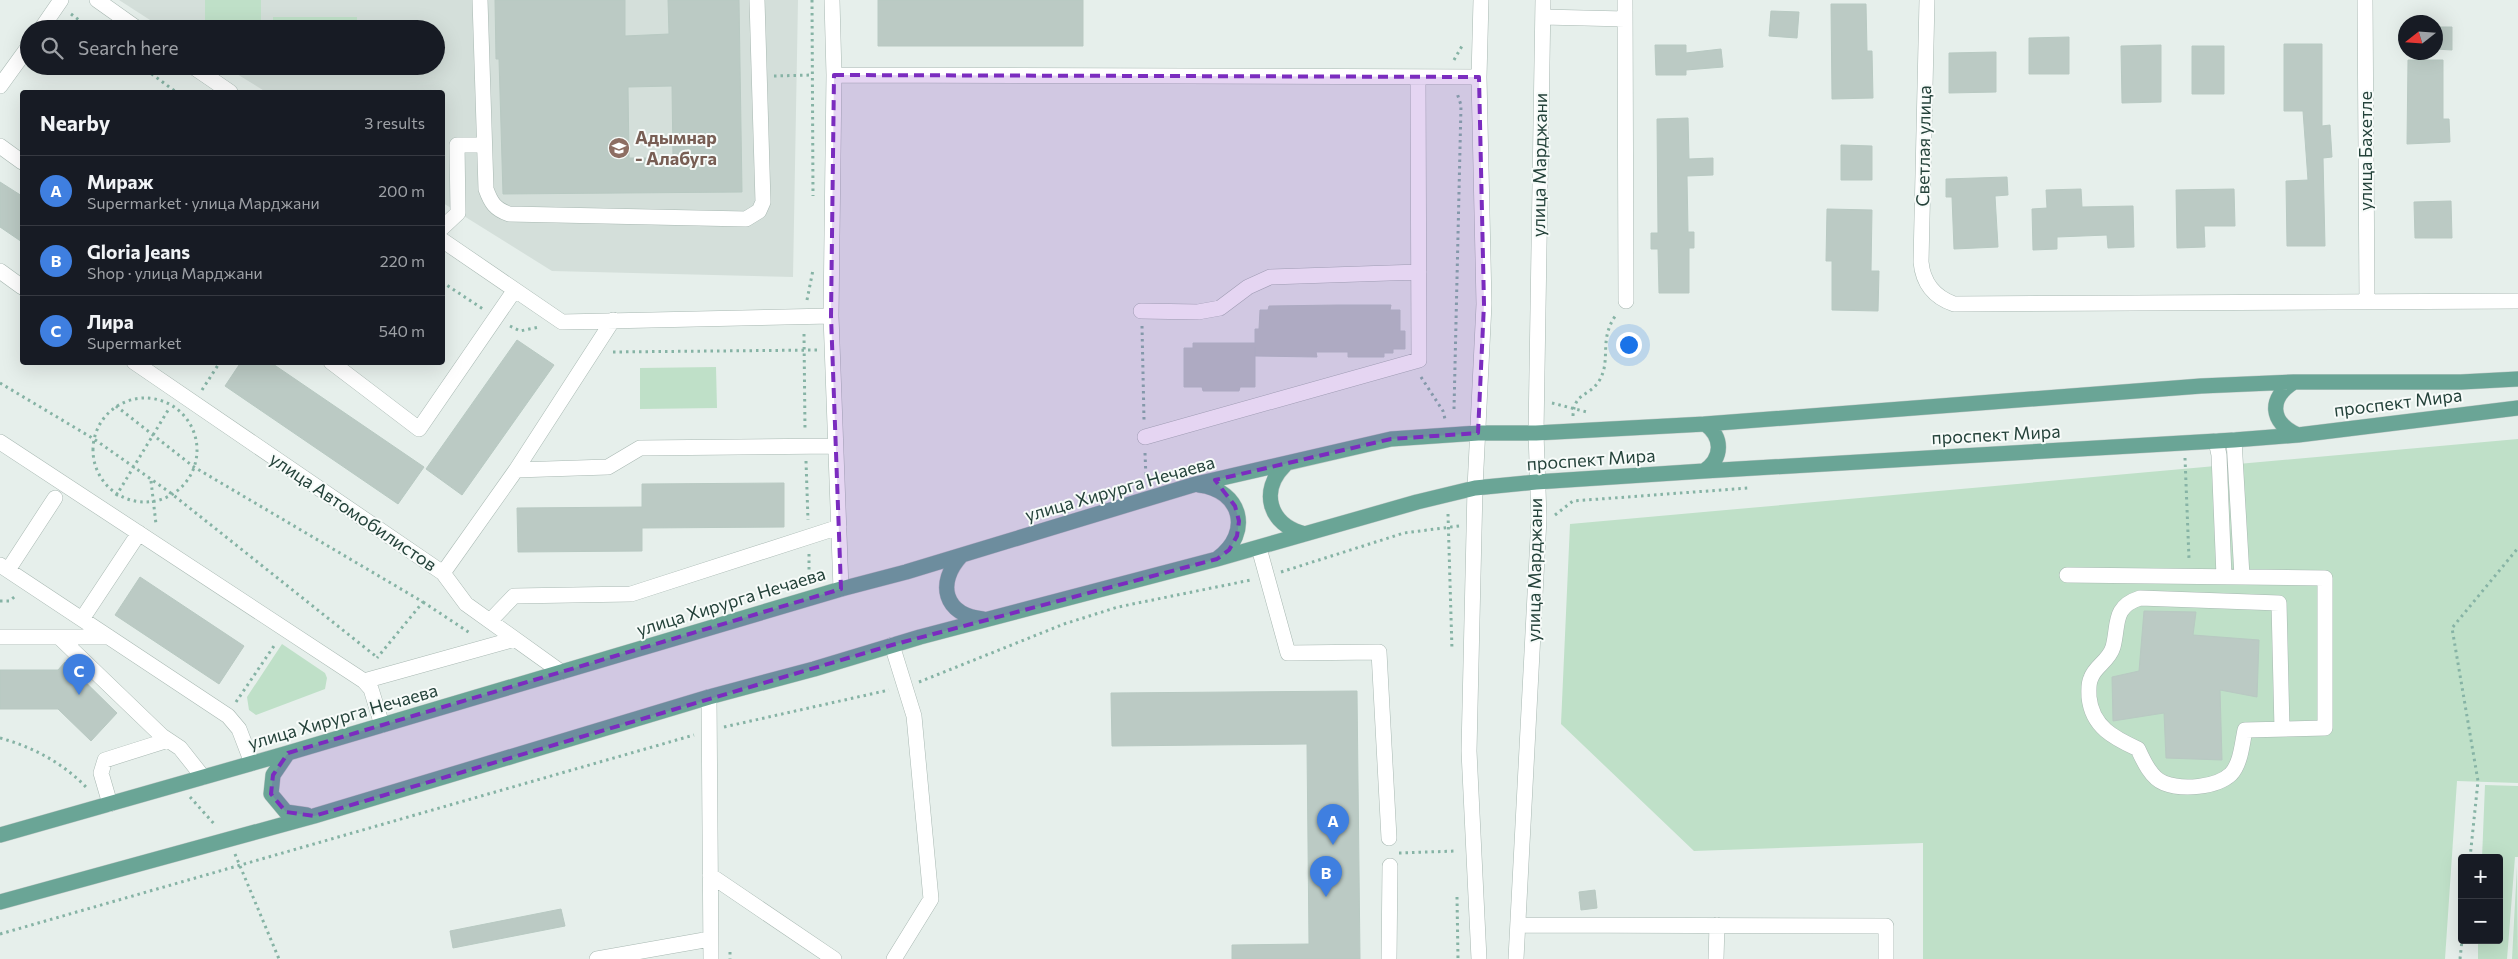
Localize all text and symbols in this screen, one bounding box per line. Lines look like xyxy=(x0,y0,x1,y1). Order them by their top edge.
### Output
north arrow xyxy=(2398,15,2443,60)
search box xyxy=(20,20,445,75)
icon: search xyxy=(38,34,66,62)
text: Search here xyxy=(78,36,178,59)
street label: Светлая улица xyxy=(1911,85,1935,207)
street label: улица Бахетле xyxy=(2354,91,2376,211)
street label: улица Марджани xyxy=(1527,93,1551,237)
text: Nearby xyxy=(40,110,110,135)
text: 3 results xyxy=(364,113,425,132)
place label: Адымнар - Алабуга xyxy=(635,126,717,169)
school or university icon: Адымнар - Алабуга xyxy=(607,136,631,160)
text: Мираж xyxy=(87,170,154,193)
text: A xyxy=(50,181,62,200)
text: 200 m xyxy=(378,181,425,200)
text: Supermarket · улица Марджани xyxy=(87,193,320,212)
text: Gloria Jeans xyxy=(87,240,190,263)
text: B xyxy=(51,251,61,270)
text: 220 m xyxy=(380,251,425,270)
text: Shop · улица Марджани xyxy=(87,263,263,282)
text: Лира xyxy=(87,310,134,333)
text: C xyxy=(51,321,61,340)
text: 540 m xyxy=(379,321,425,340)
your location xyxy=(1616,332,1642,358)
text: Supermarket xyxy=(87,333,182,352)
street label: проспект Мира xyxy=(2332,383,2463,421)
street label: проспект Мира xyxy=(1931,420,2061,448)
street label: проспект Мира xyxy=(1526,444,1656,474)
street label: улица Автомобилистов xyxy=(266,447,441,575)
street label: улица Хирурга Нечаева xyxy=(1022,450,1217,526)
street label: улица Марджани xyxy=(1522,498,1546,642)
street label: улица Хирурга Нечаева xyxy=(634,562,828,640)
pin: C xyxy=(63,654,95,695)
street label: улица Хирурга Нечаева xyxy=(245,678,440,754)
pin: A xyxy=(1317,804,1349,845)
map controls xyxy=(2458,854,2503,944)
button: + xyxy=(2458,854,2503,899)
pin: B xyxy=(1310,856,1342,897)
button: − xyxy=(2458,899,2503,944)

